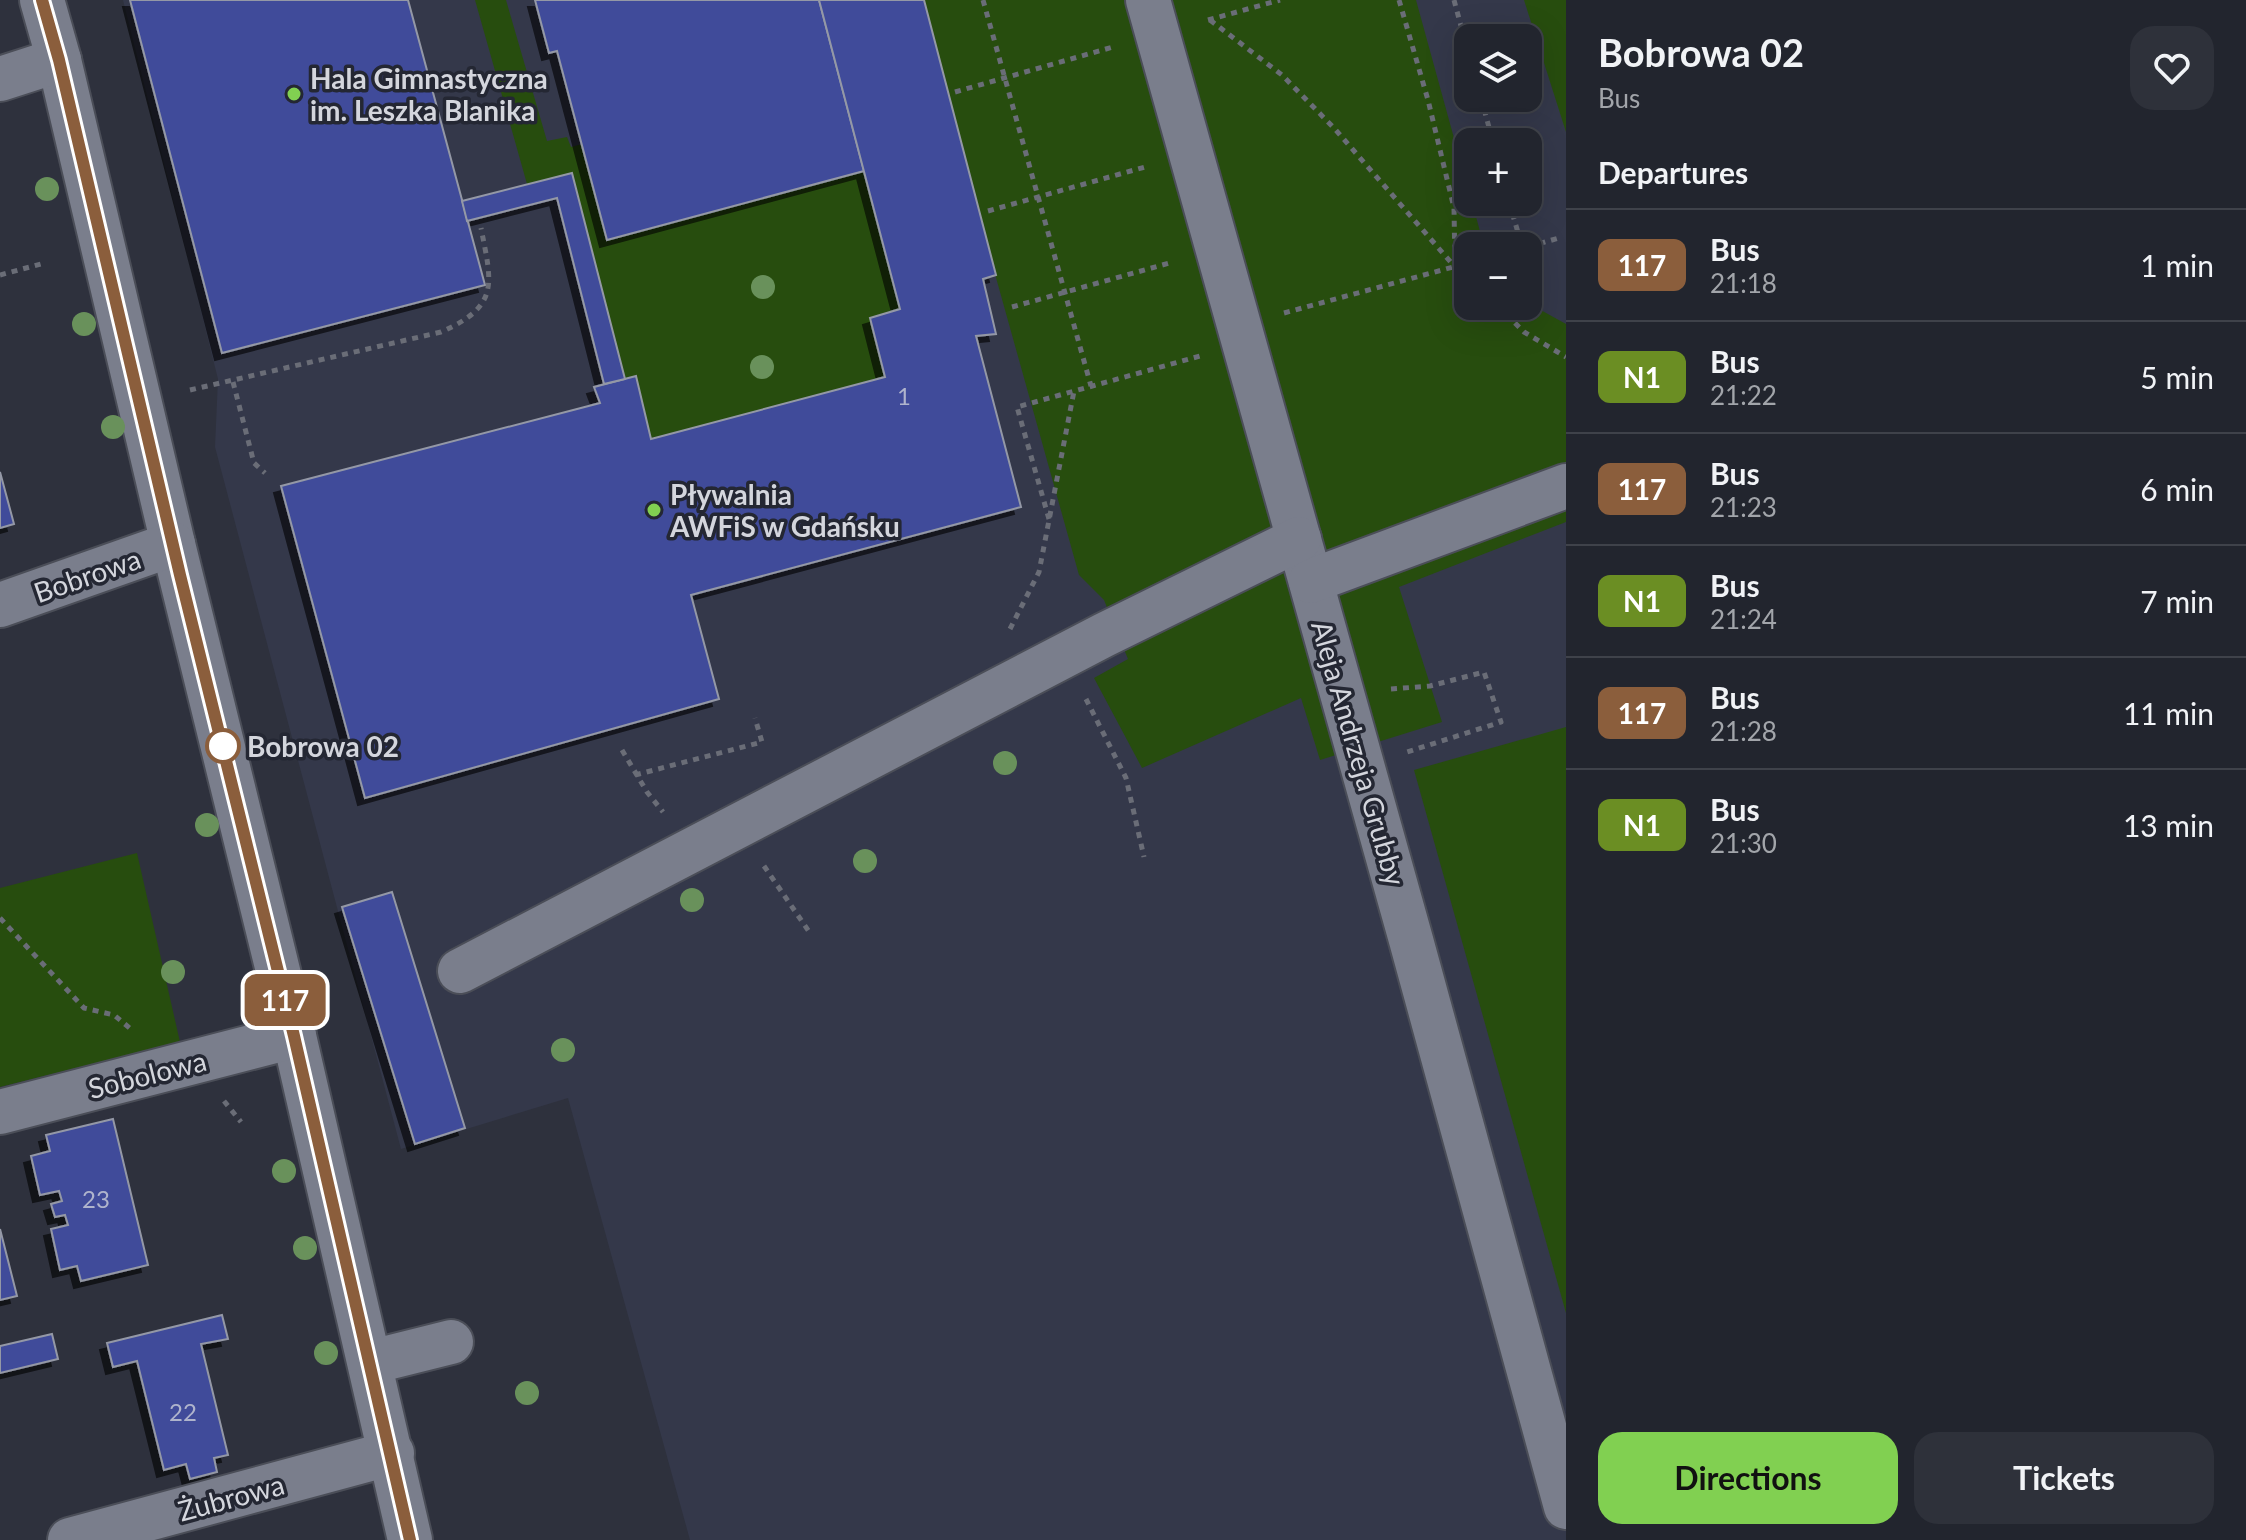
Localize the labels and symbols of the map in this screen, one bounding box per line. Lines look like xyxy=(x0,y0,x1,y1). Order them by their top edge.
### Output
place label: Hala Gimnastyczna im. Leszka Blanika xyxy=(310,61,548,127)
marker: Hala Gimnastyczna im. Leszka Blanika xyxy=(285,85,303,103)
house number: 1 xyxy=(897,381,911,410)
place label: Pływalnia AWFiS w Gdańsku xyxy=(669,477,900,543)
marker: Pływalnia AWFiS w Gdańsku xyxy=(645,501,663,519)
street label: Bobrowa xyxy=(29,541,145,609)
street label: Aleja Andrzeja Grubby xyxy=(1305,617,1413,890)
marker: Bobrowa 02 xyxy=(206,729,240,763)
place label: Bobrowa 02 xyxy=(247,729,399,763)
line badge: 117 xyxy=(239,974,331,1026)
street label: Sobolowa xyxy=(84,1043,210,1105)
house number: 23 xyxy=(82,1184,110,1213)
house number: 22 xyxy=(169,1397,197,1426)
street label: Żubrowa xyxy=(174,1467,288,1527)

